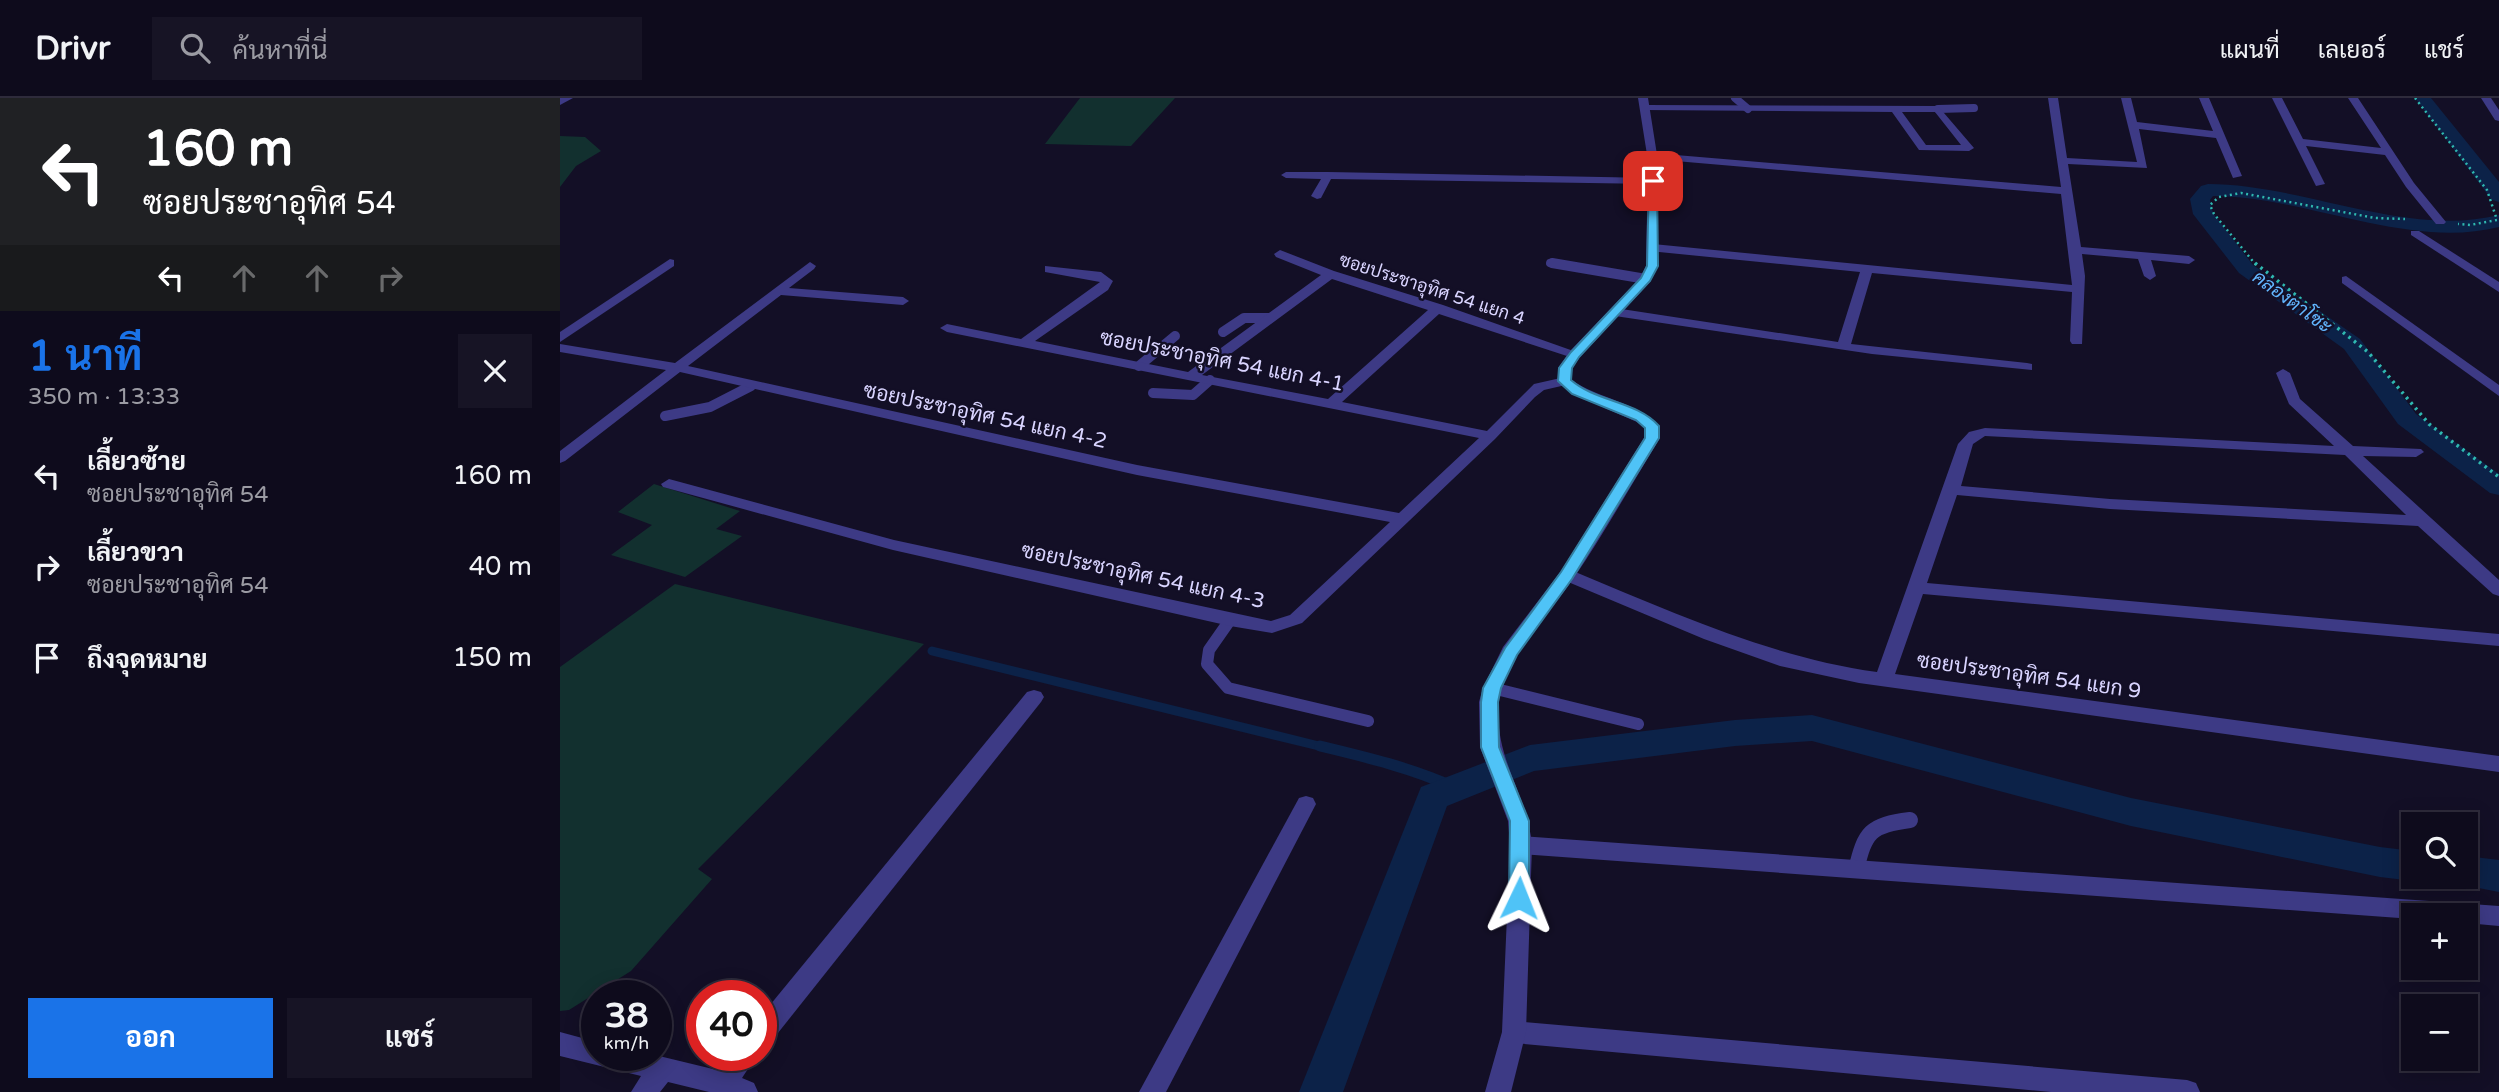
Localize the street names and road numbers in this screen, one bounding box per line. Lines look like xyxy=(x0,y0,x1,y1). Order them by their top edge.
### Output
street label: ซอยประชาอุทิศ 54 แยก 4 xyxy=(1336,249,1528,330)
street label: ซอยประชาอุทิศ 54 แยก 4-1 xyxy=(1098,325,1346,398)
street label: ซอยประชาอุทิศ 54 แยก 4-2 xyxy=(861,378,1109,455)
street label: ซอยประชาอุทิศ 54 แยก 4-3 xyxy=(1019,538,1267,615)
street label: ซอยประชาอุทิศ 54 แยก 9 xyxy=(1915,648,2143,705)

